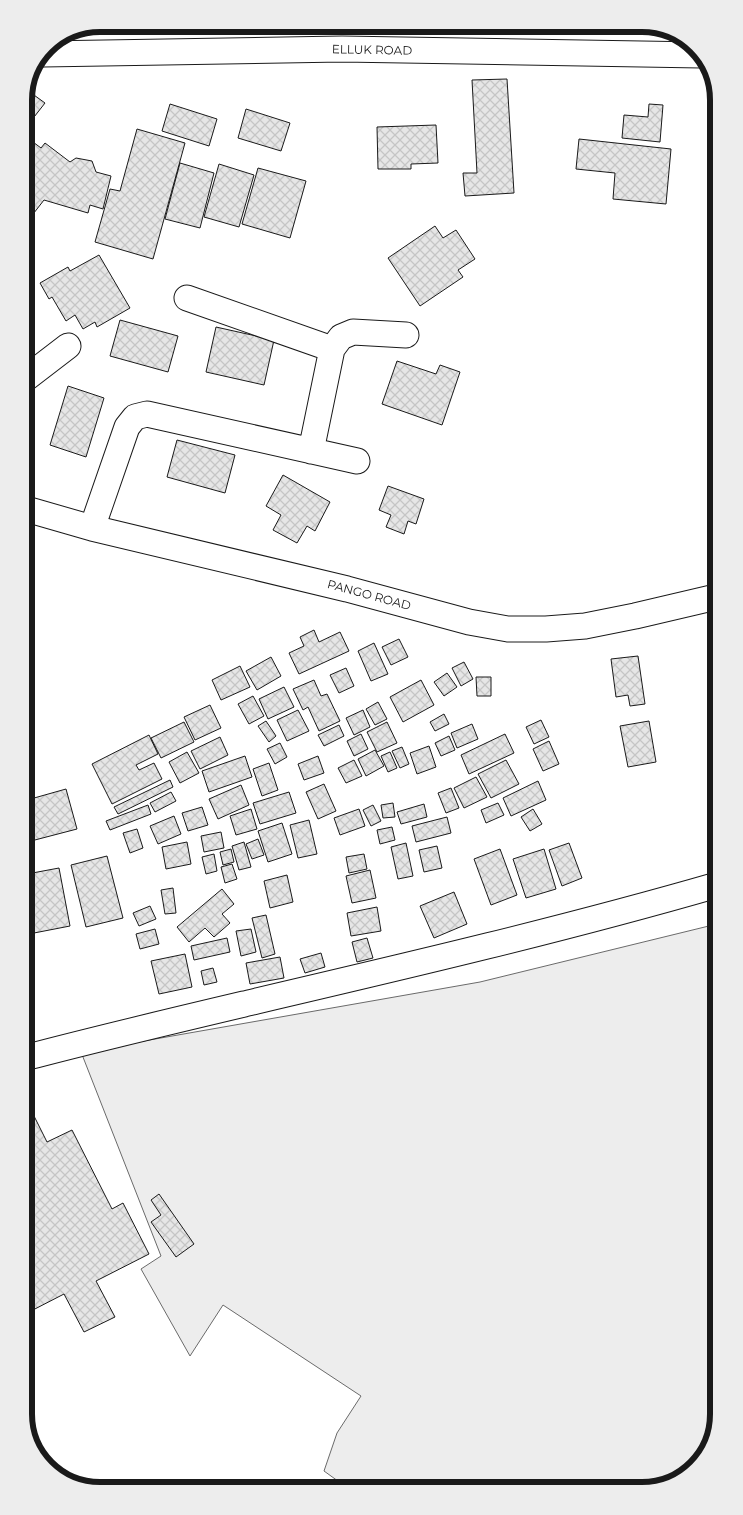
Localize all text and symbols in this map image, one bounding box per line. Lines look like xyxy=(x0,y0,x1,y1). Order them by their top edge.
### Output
street label: ELLUK ROAD xyxy=(332,41,412,58)
street label: PANGO ROAD xyxy=(326,576,413,613)

